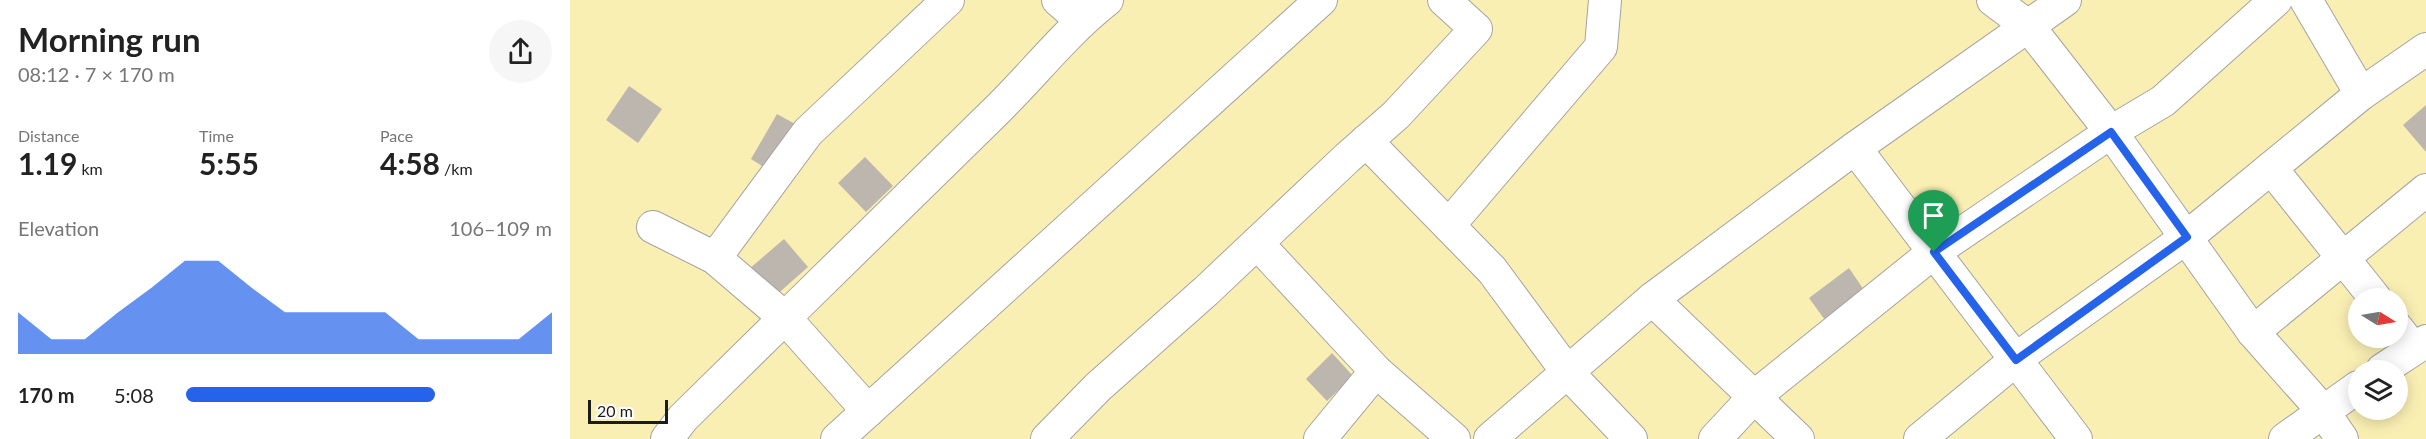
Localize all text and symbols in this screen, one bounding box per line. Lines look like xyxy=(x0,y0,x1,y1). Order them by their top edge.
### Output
text: Morning run xyxy=(18,19,201,59)
button: share xyxy=(489,20,552,83)
text: 08:12 · 7 × 170 m xyxy=(18,62,175,86)
text: Distance xyxy=(18,126,79,145)
text: Time xyxy=(199,126,234,145)
text: Pace xyxy=(380,126,413,145)
text: 1.19 xyxy=(18,145,77,181)
text: 5:55 xyxy=(199,145,259,181)
text: 4:58 xyxy=(380,145,440,181)
text: km xyxy=(77,159,103,178)
text: /km xyxy=(440,159,473,178)
pin xyxy=(1908,190,1959,252)
icon: arrive xyxy=(1917,199,1950,232)
text: Elevation xyxy=(18,216,99,240)
text: 106–109 m xyxy=(449,216,552,240)
north arrow xyxy=(2348,288,2408,348)
map controls xyxy=(2348,288,2408,420)
button: layers xyxy=(2348,360,2408,420)
text: 170 m xyxy=(18,383,74,407)
text: 5:08 xyxy=(114,383,154,407)
scale bar xyxy=(588,397,668,424)
text: 20 m xyxy=(597,401,633,420)

